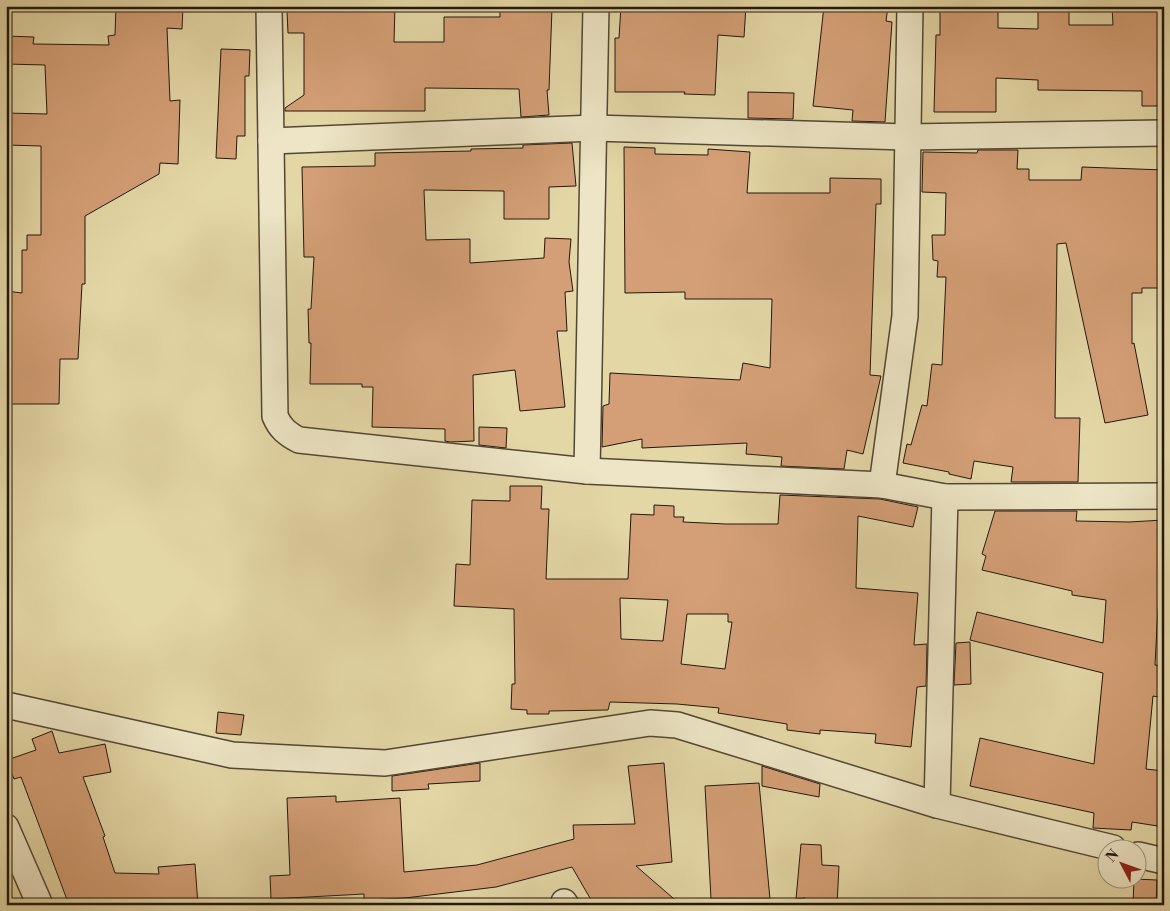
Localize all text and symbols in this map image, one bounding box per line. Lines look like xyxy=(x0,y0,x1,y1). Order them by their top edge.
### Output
north arrow xyxy=(1098,838,1148,888)
text: N xyxy=(1103,846,1123,866)

